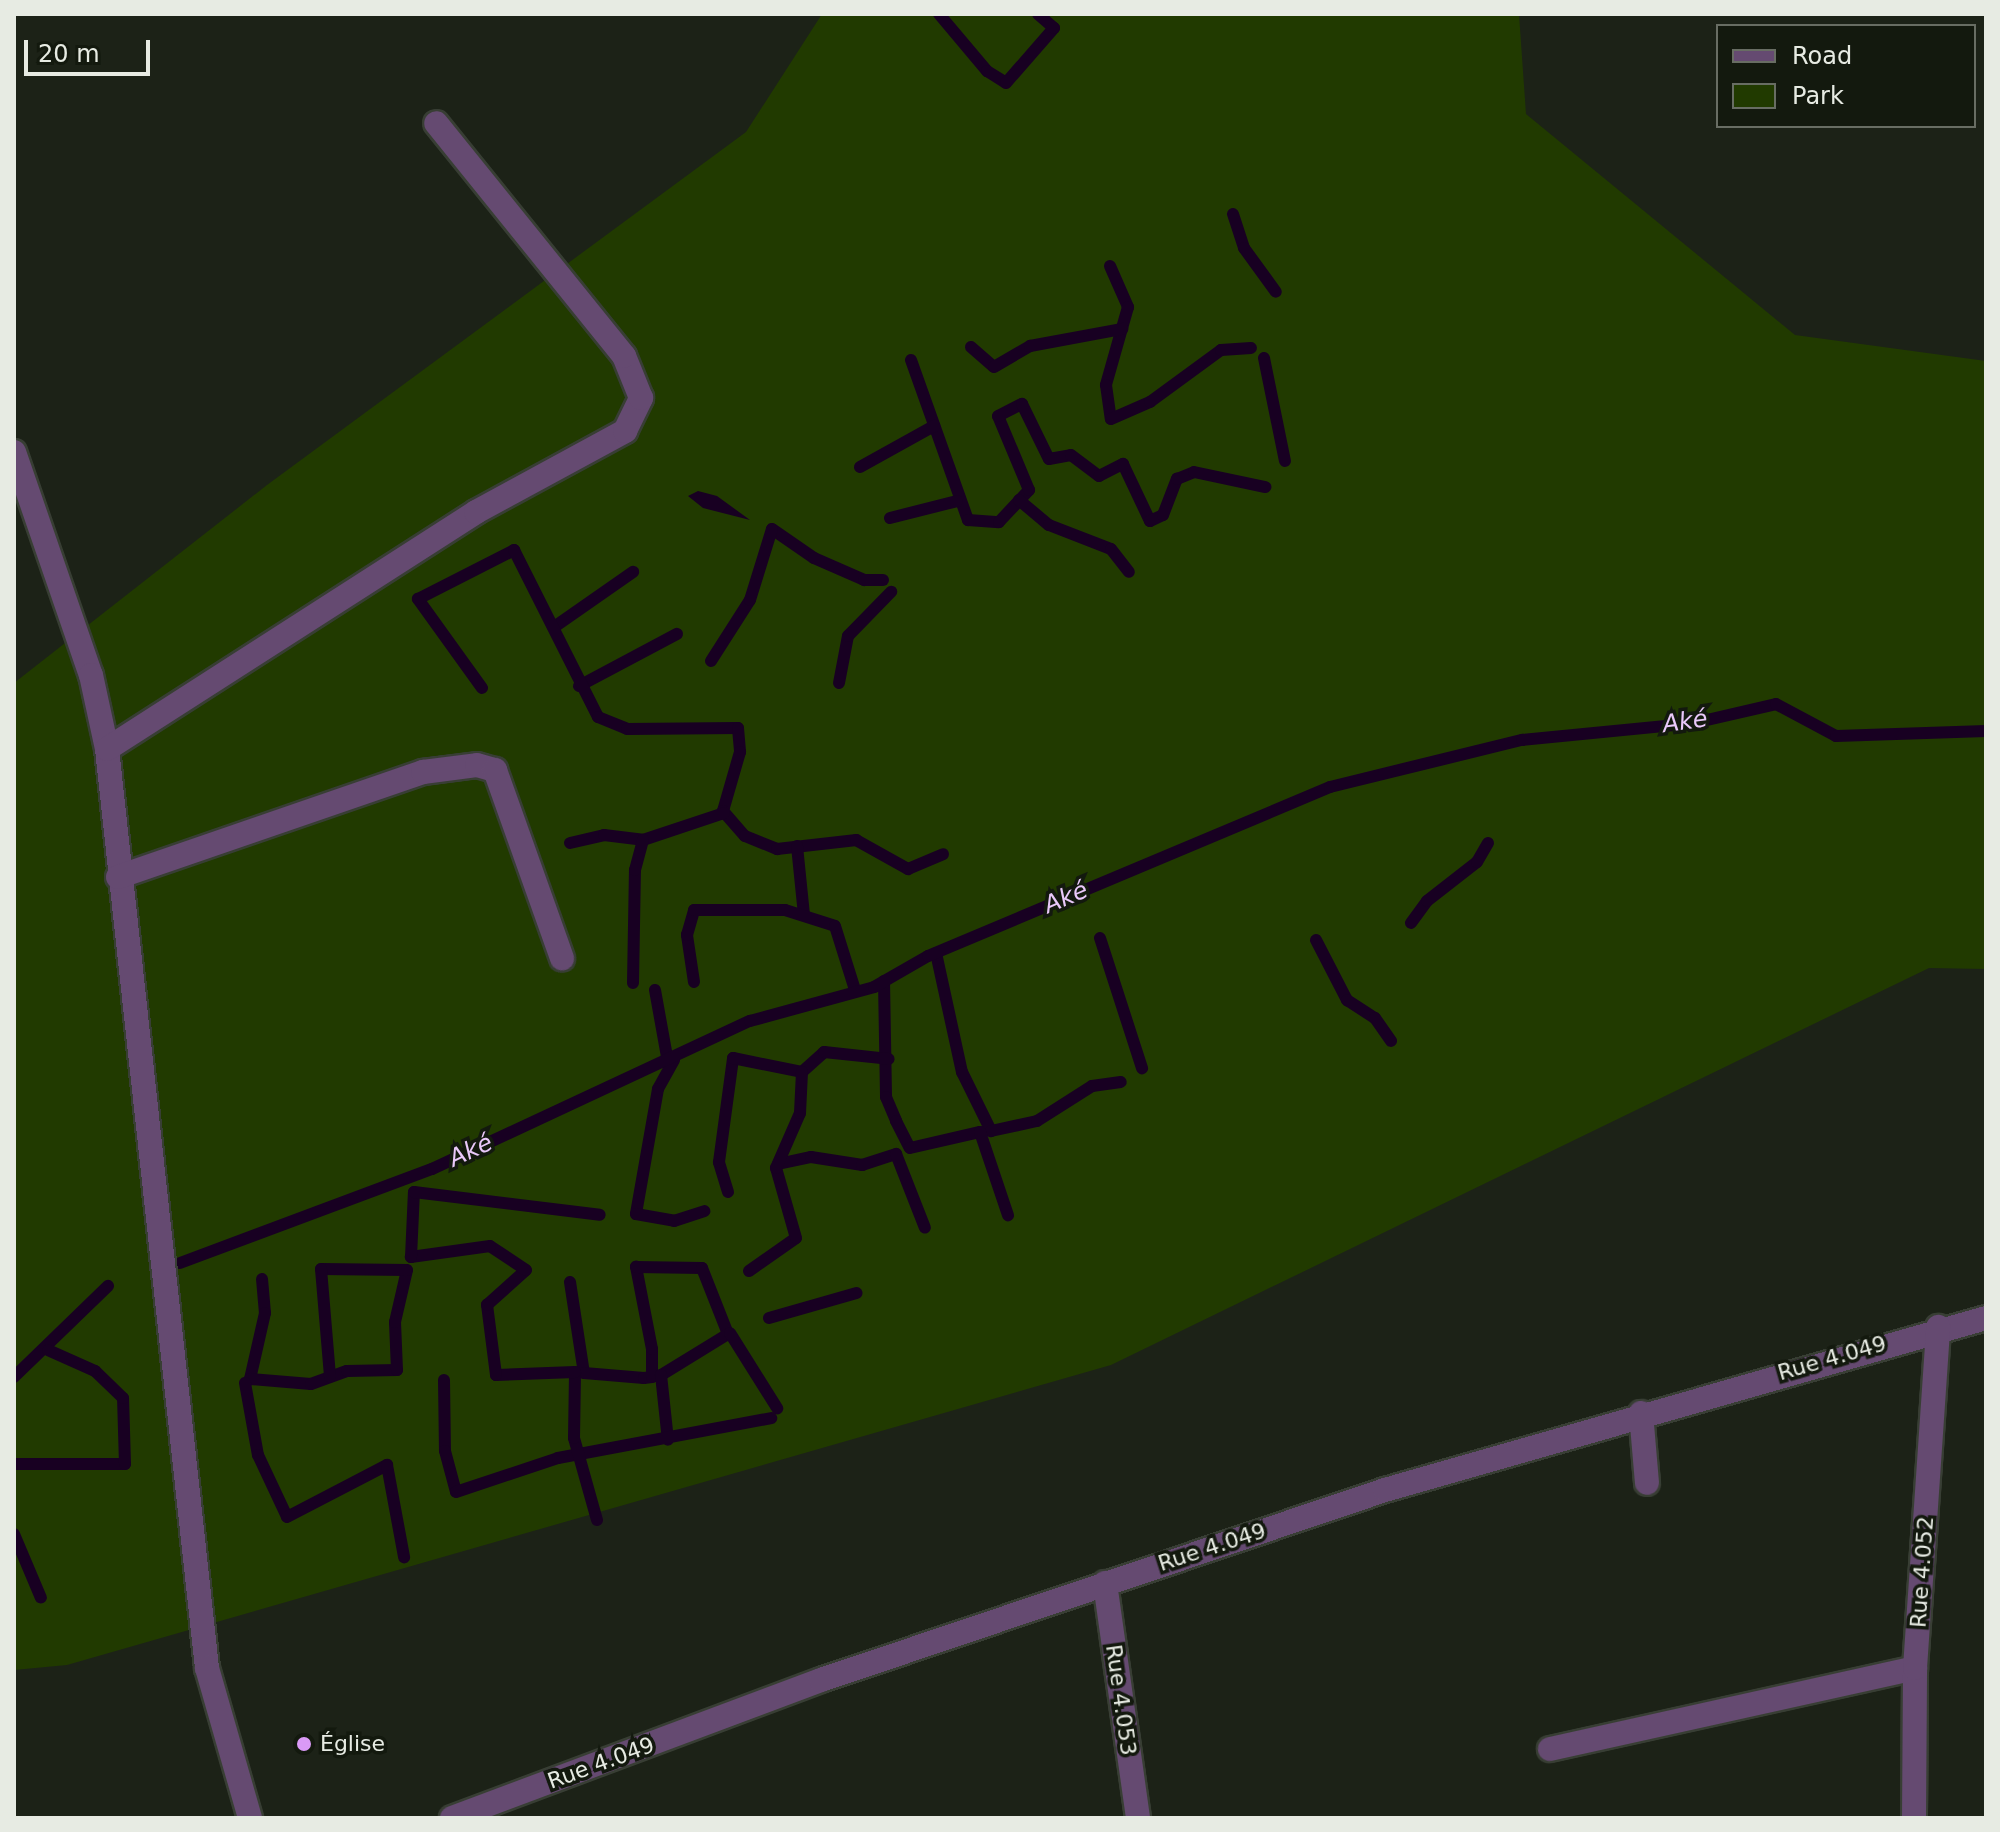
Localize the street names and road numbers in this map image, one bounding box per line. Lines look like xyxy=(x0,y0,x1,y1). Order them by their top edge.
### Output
street label: Rue 4.049 xyxy=(1775,1330,1889,1386)
street label: Rue 4.052 xyxy=(1905,1515,1939,1629)
street label: Rue 4.049 xyxy=(1155,1517,1269,1577)
street label: Rue 4.053 xyxy=(1100,1643,1142,1757)
street label: Rue 4.049 xyxy=(544,1731,658,1795)

